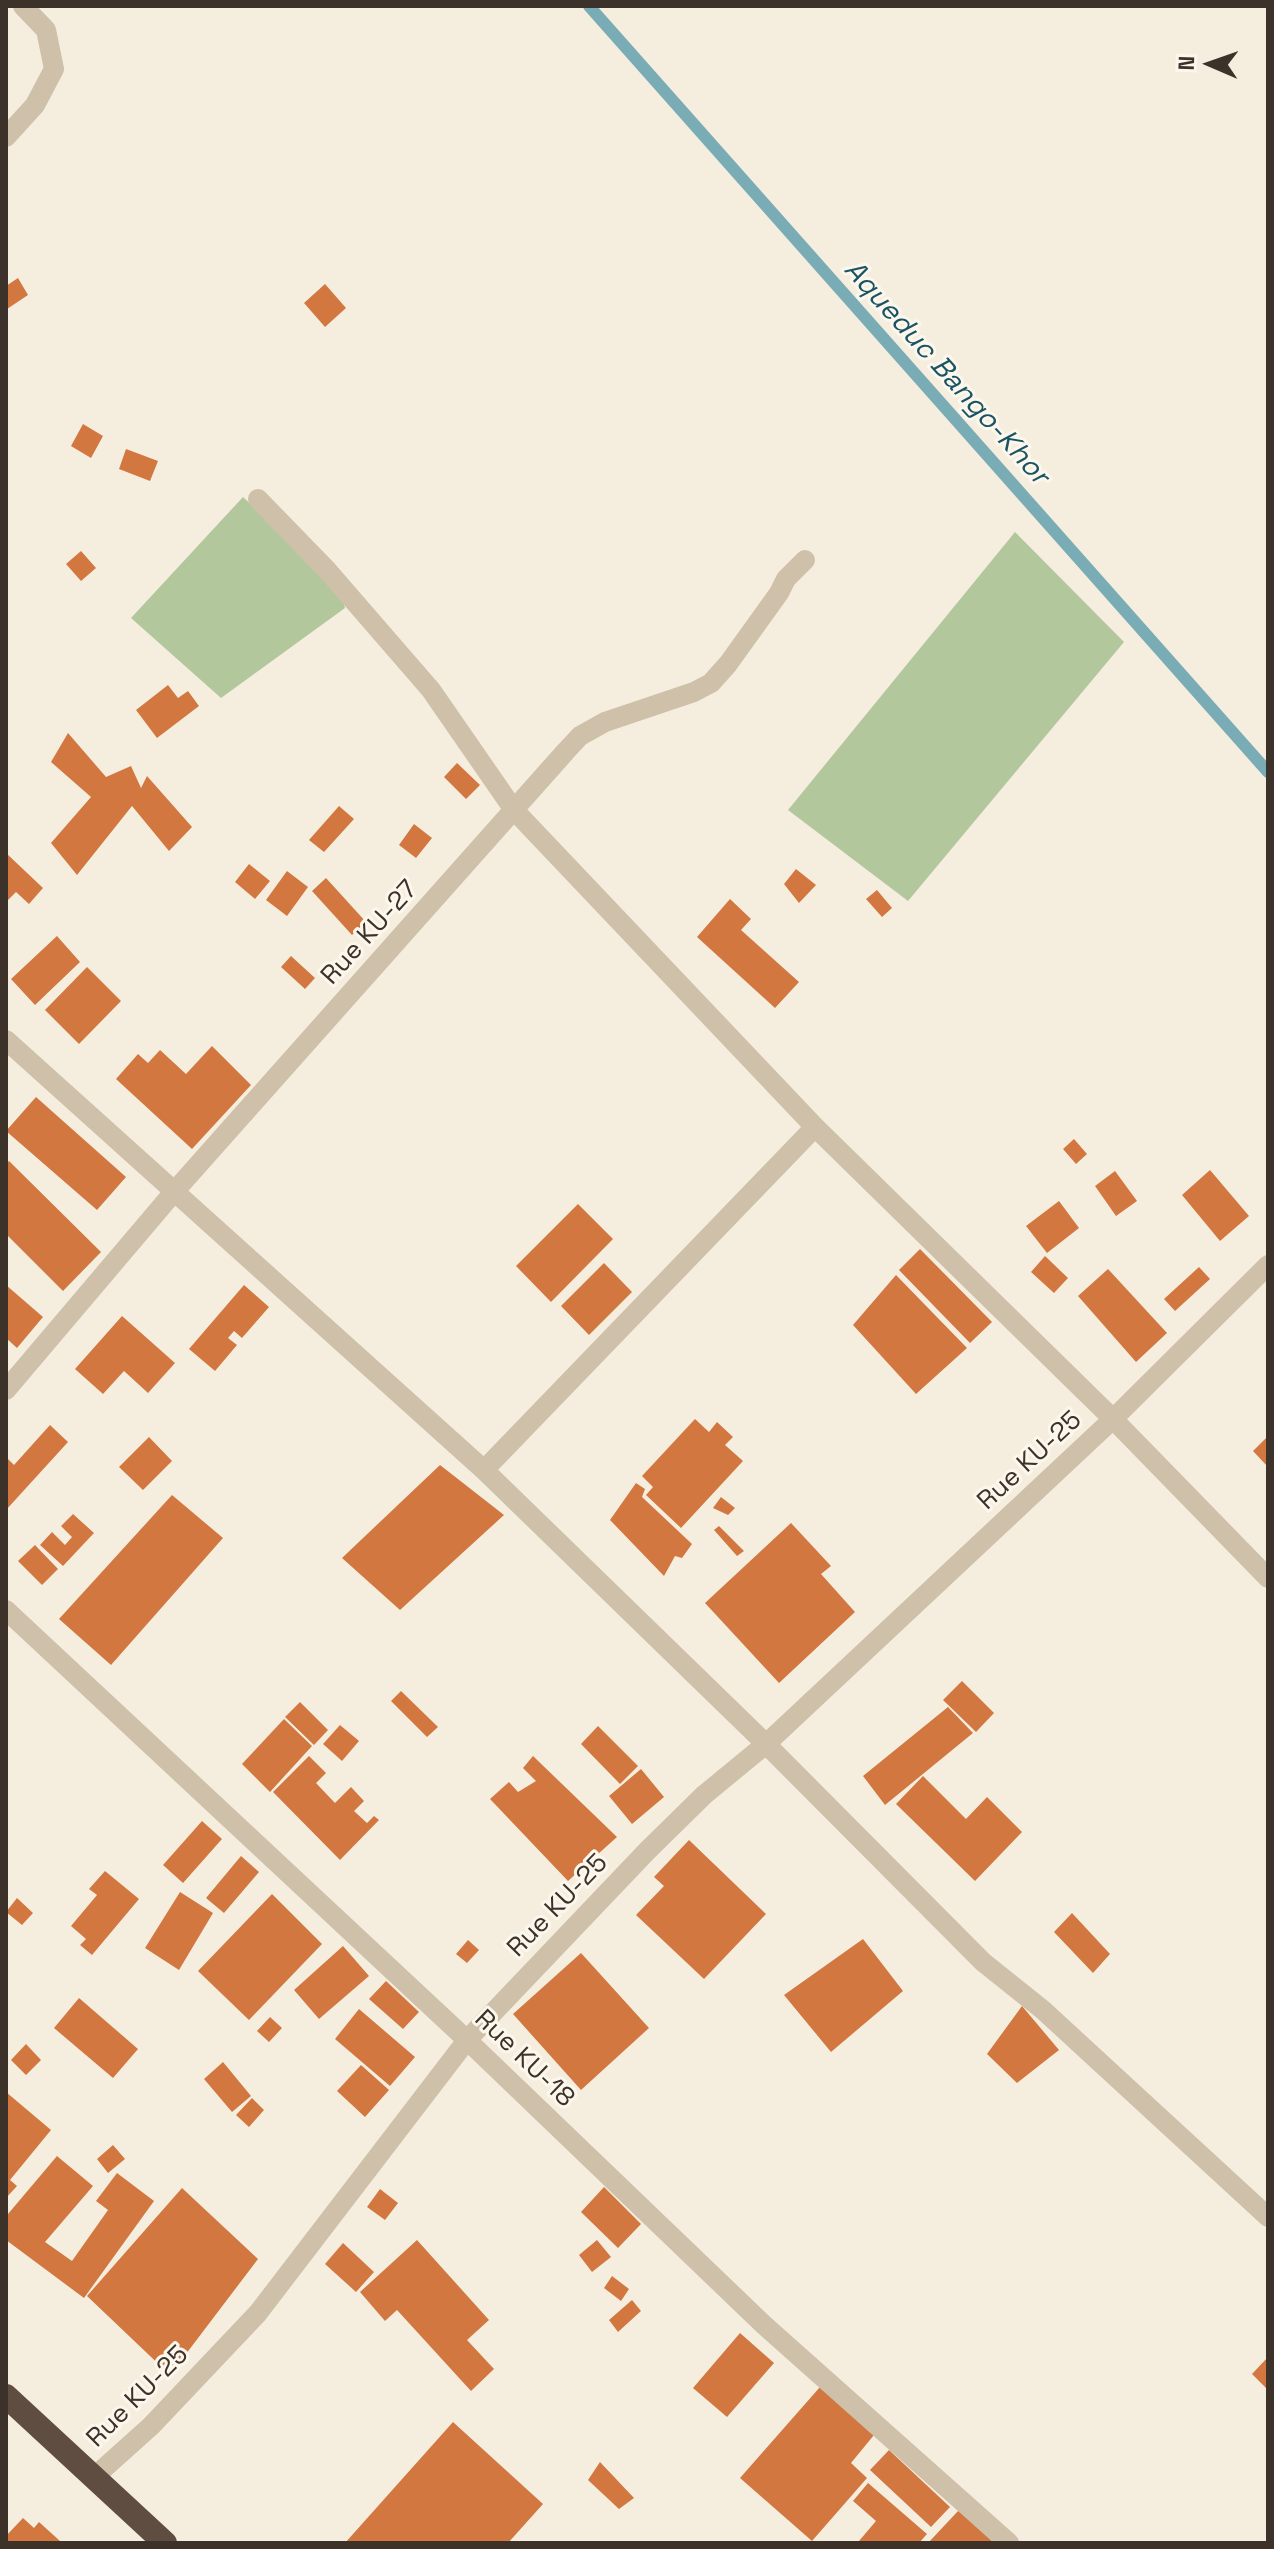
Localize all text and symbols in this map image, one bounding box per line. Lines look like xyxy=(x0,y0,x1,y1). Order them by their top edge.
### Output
north arrow xyxy=(1170,24,1250,104)
text: N xyxy=(1172,55,1200,71)
water label: Aqueduc Bango-Khor xyxy=(836,254,1056,492)
street label: Rue KU-27 xyxy=(315,874,425,992)
street label: Rue KU-25 xyxy=(972,1405,1088,1517)
street label: Rue KU-25 xyxy=(501,1848,615,1964)
street label: Rue KU-18 xyxy=(468,2004,580,2114)
street label: Rue KU-25 xyxy=(81,2340,195,2454)

